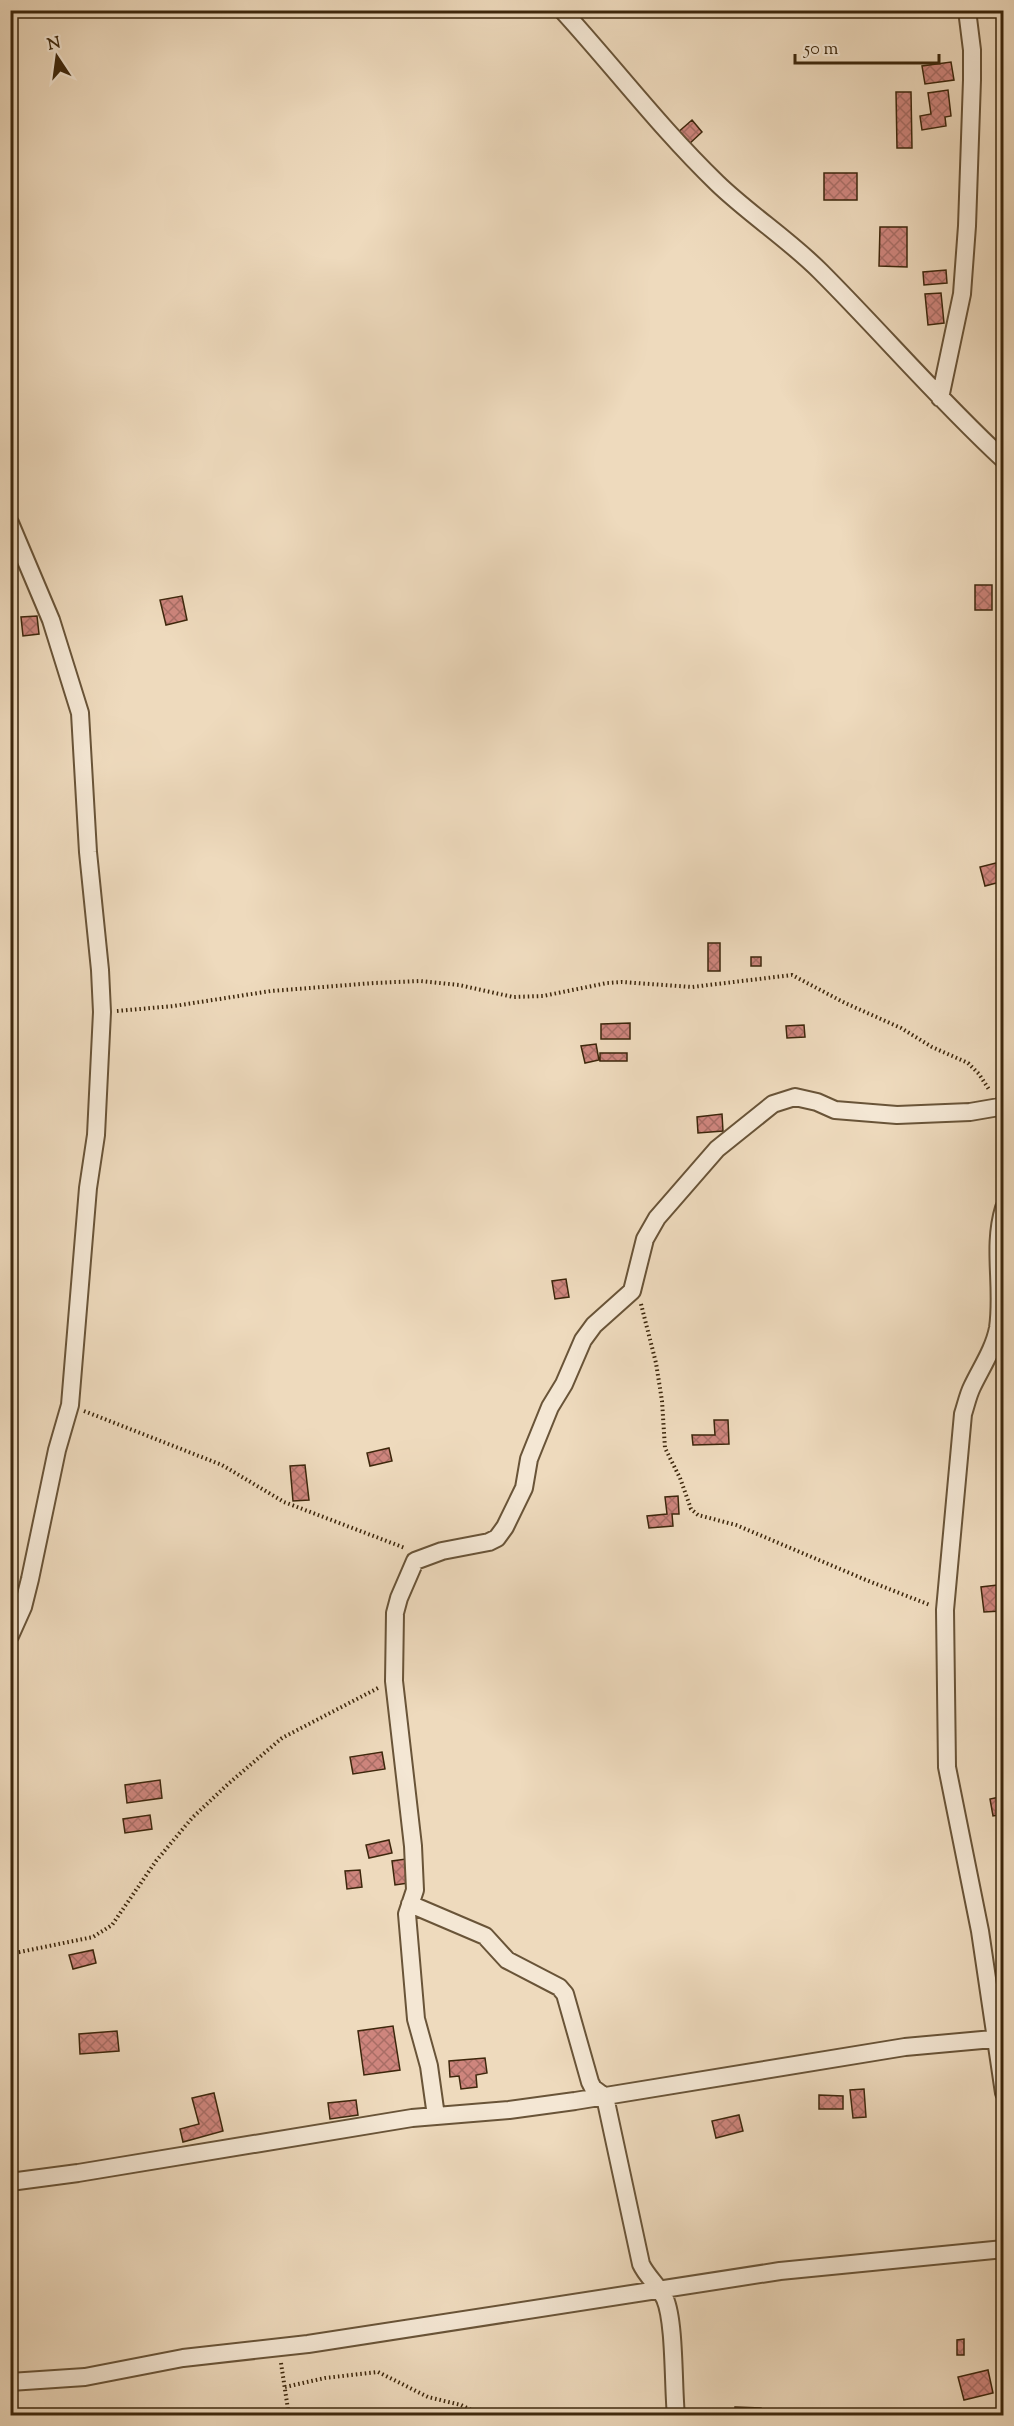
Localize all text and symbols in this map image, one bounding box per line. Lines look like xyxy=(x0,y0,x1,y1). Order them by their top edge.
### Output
north arrow xyxy=(27,27,87,87)
scale bar xyxy=(795,27,939,65)
text: N xyxy=(45,32,63,57)
text: 50 m xyxy=(803,37,839,63)

